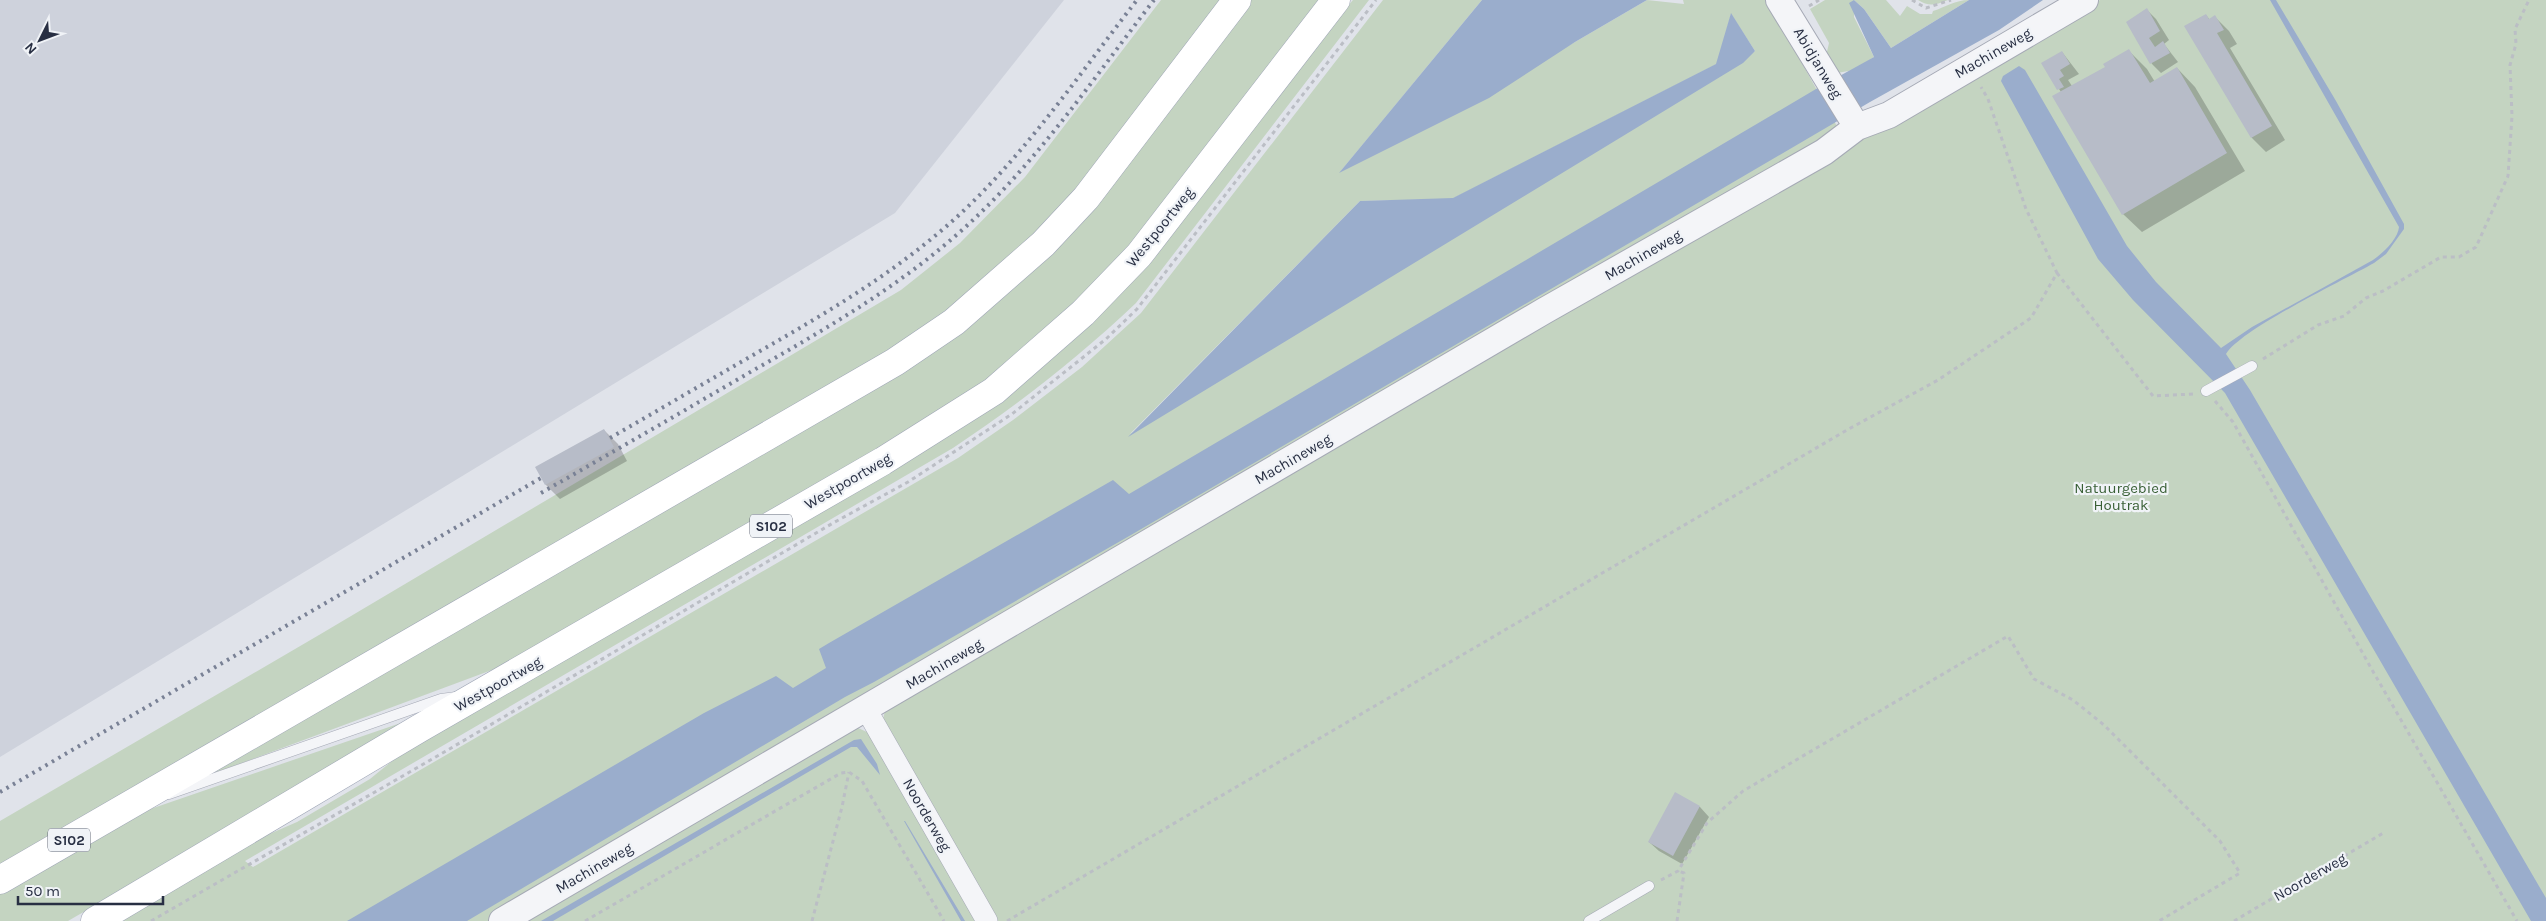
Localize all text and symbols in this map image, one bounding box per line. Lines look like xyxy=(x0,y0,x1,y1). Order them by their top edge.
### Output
north arrow xyxy=(15,15,65,65)
street label: Machineweg xyxy=(1951,23,2035,82)
street label: Abidjanweg xyxy=(1790,24,1847,102)
text: N xyxy=(21,39,40,58)
street label: Westpoortweg xyxy=(1122,183,1198,271)
street label: Machineweg xyxy=(1601,225,1685,284)
street label: Machineweg xyxy=(1251,429,1335,488)
street label: Westpoortweg xyxy=(801,449,895,513)
park label: Natuurgebied Houtrak xyxy=(2074,479,2168,514)
road number: S102 xyxy=(750,514,792,538)
street label: Machineweg xyxy=(902,634,986,693)
street label: Westpoortweg xyxy=(451,652,545,715)
street label: Noorderweg xyxy=(899,775,955,855)
road number: S102 xyxy=(48,828,90,852)
street label: Machineweg xyxy=(552,838,636,897)
street label: Noorderweg xyxy=(2270,849,2350,905)
scale bar xyxy=(18,874,162,906)
text: 50 m xyxy=(25,882,60,900)

